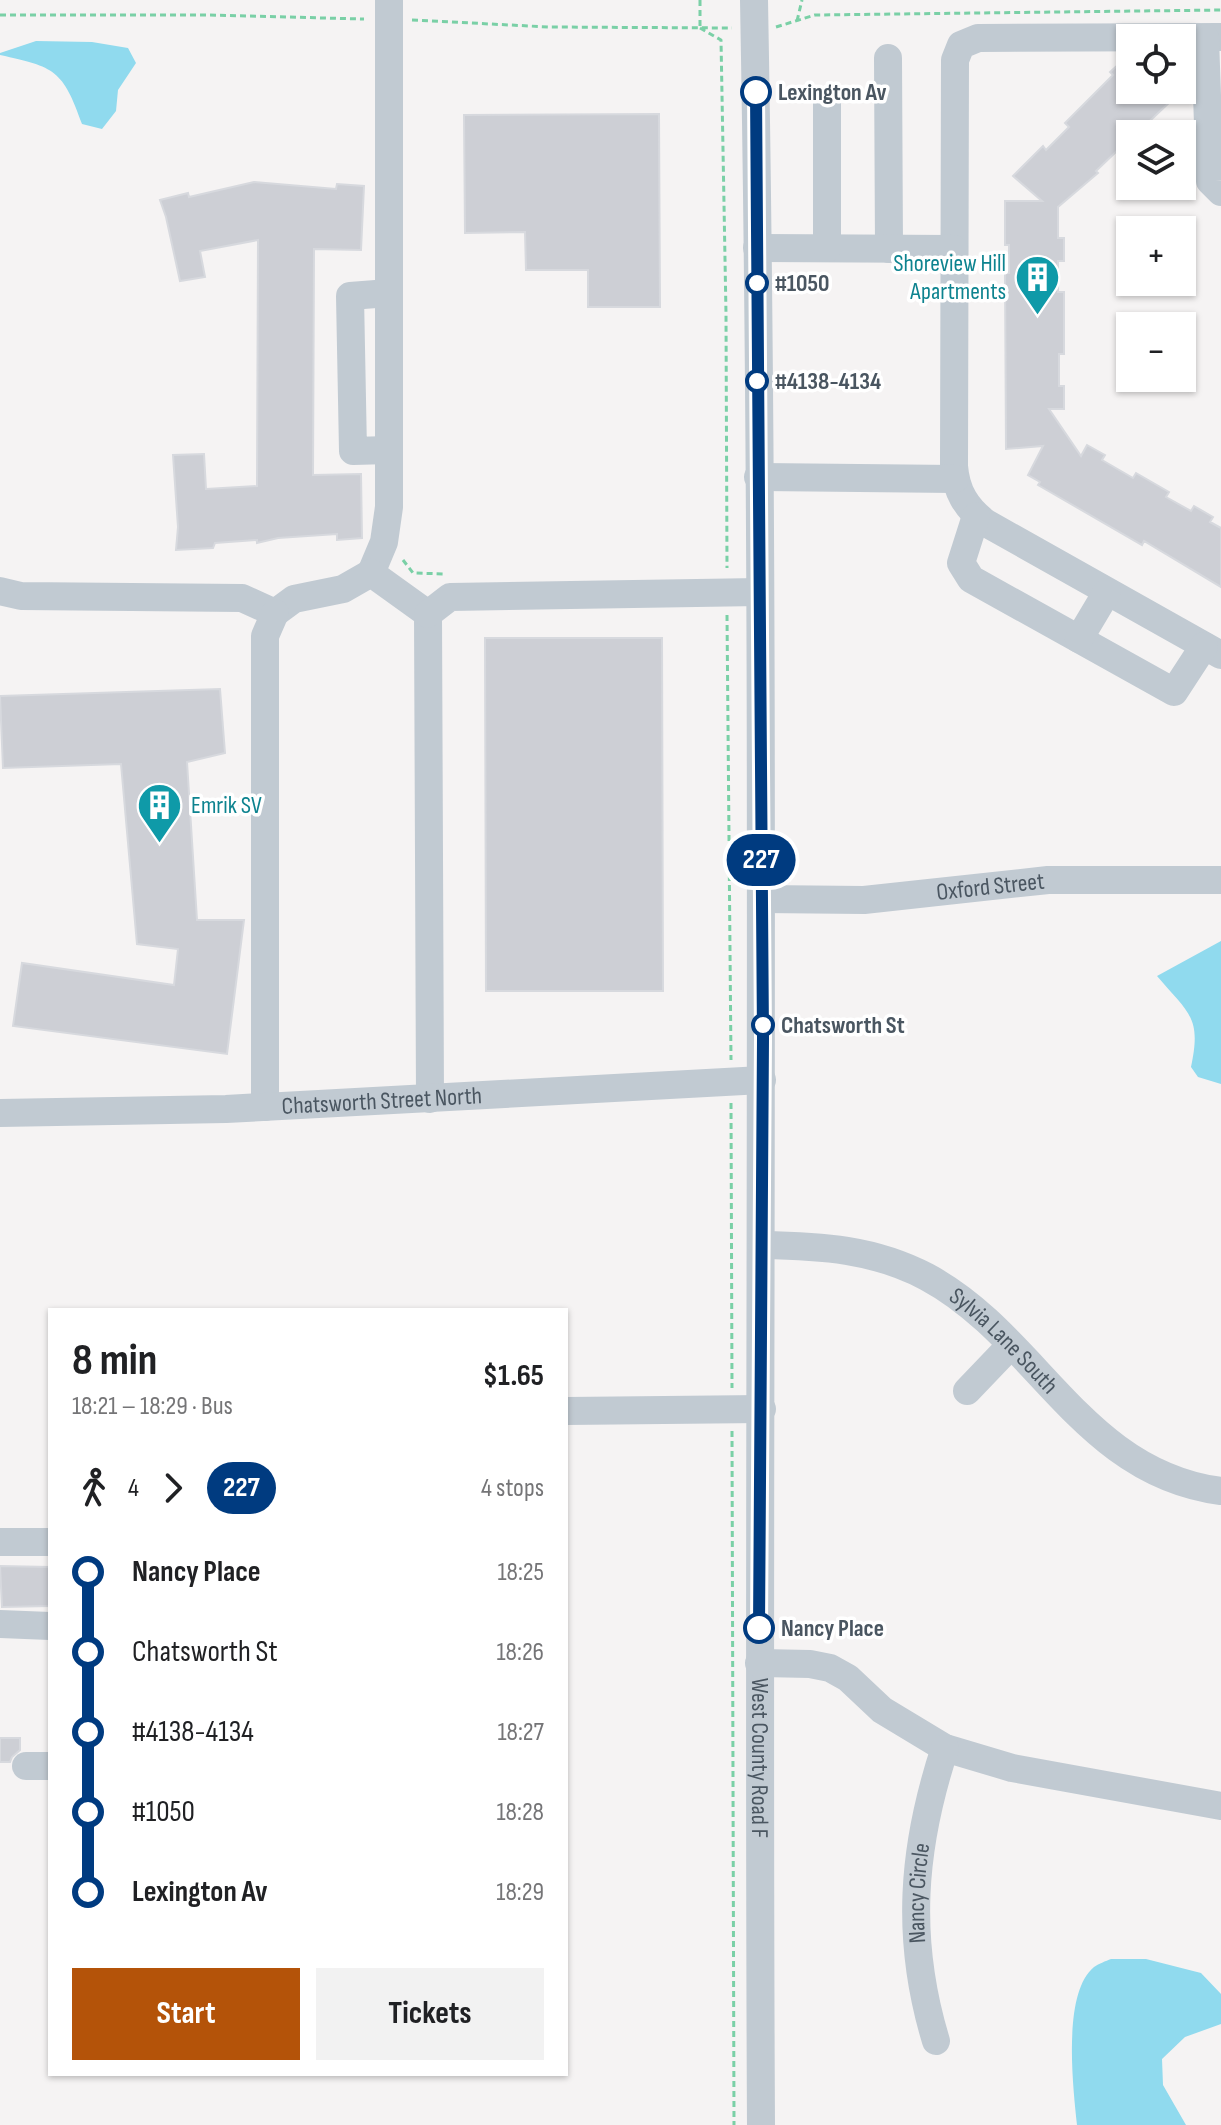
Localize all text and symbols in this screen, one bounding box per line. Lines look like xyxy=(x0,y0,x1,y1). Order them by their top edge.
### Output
map controls xyxy=(1116,24,1196,392)
button: locate xyxy=(1116,24,1196,104)
marker: Lexington Av xyxy=(741,77,771,107)
place label: Lexington Av xyxy=(778,78,886,107)
button: layers xyxy=(1116,120,1196,200)
button: + xyxy=(1116,216,1196,296)
place label: Shoreview Hill Apartments xyxy=(893,249,1006,306)
building icon: Shoreview Hill Apartments xyxy=(1013,253,1061,316)
place label: #1050 xyxy=(775,269,829,298)
marker: #1050 xyxy=(746,272,768,294)
button: − xyxy=(1116,312,1196,392)
place label: #4138-4134 xyxy=(775,367,881,396)
marker: #4138-4134 xyxy=(746,370,768,392)
building icon: Emrik SV xyxy=(136,781,184,844)
place label: Emrik SV xyxy=(191,791,262,820)
line badge: 227 xyxy=(715,834,807,886)
text: 227 xyxy=(743,843,779,876)
street label: Oxford Street xyxy=(935,866,1046,907)
place label: Chatsworth St xyxy=(781,1011,905,1040)
marker: Chatsworth St xyxy=(752,1014,774,1036)
street label: Chatsworth Street North xyxy=(281,1081,483,1120)
street label: Sylvia Lane South xyxy=(944,1281,1064,1400)
text: 8 min xyxy=(72,1334,157,1387)
text: $1.65 xyxy=(483,1358,544,1394)
text: 18:21 – 18:29 · Bus xyxy=(72,1391,233,1422)
icon: walk xyxy=(72,1466,116,1510)
icon: forward xyxy=(151,1466,195,1510)
text: 227 xyxy=(223,1471,260,1504)
text: 4 xyxy=(128,1473,139,1504)
text: 4 stops xyxy=(481,1473,544,1504)
text: Nancy Place xyxy=(132,1554,261,1590)
text: 18:25 xyxy=(497,1557,544,1588)
marker: Nancy Place xyxy=(744,1613,774,1643)
place label: Nancy Place xyxy=(781,1614,884,1643)
text: Chatsworth St xyxy=(132,1634,278,1670)
text: 18:26 xyxy=(496,1637,544,1668)
street label: West County Road F xyxy=(745,1678,775,1838)
text: #4138-4134 xyxy=(132,1714,254,1750)
text: 18:27 xyxy=(497,1717,544,1748)
text: #1050 xyxy=(132,1794,195,1830)
text: 18:28 xyxy=(496,1797,544,1828)
street label: Nancy Circle xyxy=(902,1841,936,1944)
text: Lexington Av xyxy=(132,1874,268,1910)
text: 18:29 xyxy=(496,1877,544,1908)
button: Start xyxy=(72,1968,300,2060)
button: Tickets xyxy=(316,1968,544,2060)

